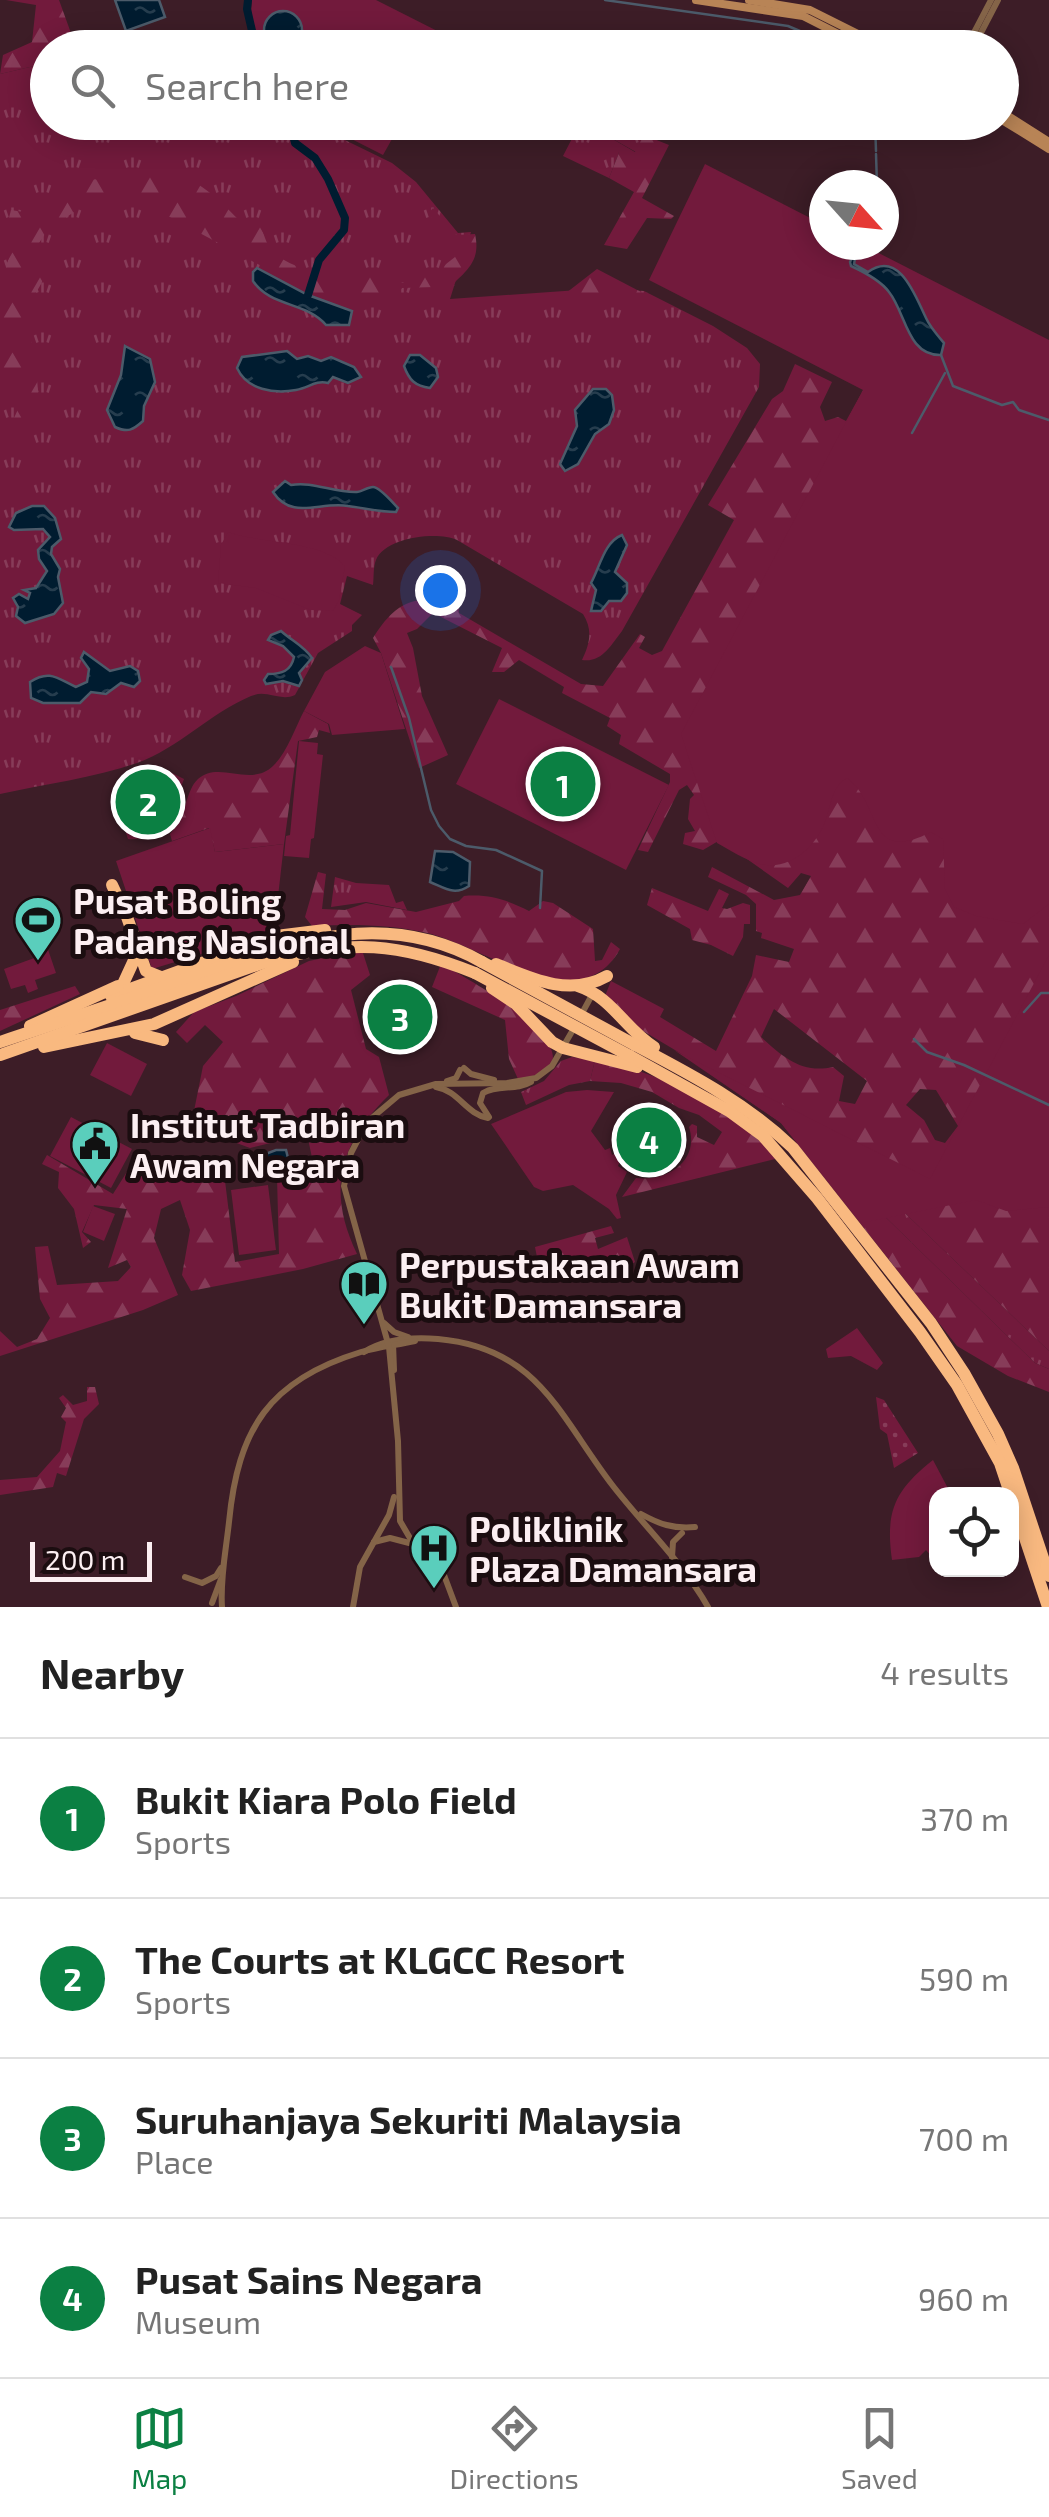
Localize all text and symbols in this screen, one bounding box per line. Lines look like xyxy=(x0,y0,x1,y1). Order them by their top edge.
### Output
search box xyxy=(30,30,1019,140)
icon: search xyxy=(65,58,120,113)
text: Search here xyxy=(145,62,349,108)
north arrow xyxy=(809,170,899,260)
your location xyxy=(415,565,466,616)
pin: 1 xyxy=(530,746,596,822)
pin: 2 xyxy=(116,764,180,840)
place label: Pusat Boling Padang Nasional xyxy=(73,879,351,961)
sports icon: Pusat Boling Padang Nasional xyxy=(12,894,64,962)
pin: 3 xyxy=(368,980,432,1054)
pin: 4 xyxy=(616,1102,682,1178)
place label: Institut Tadbiran Awam Negara xyxy=(130,1103,405,1185)
public building icon: Institut Tadbiran Awam Negara xyxy=(69,1118,121,1186)
place label: Perpustakaan Awam Bukit Damansara xyxy=(399,1243,740,1325)
library icon: Perpustakaan Awam Bukit Damansara xyxy=(338,1258,390,1326)
map controls xyxy=(929,1487,1019,1577)
button: locate xyxy=(929,1487,1019,1577)
place label: Poliklinik Plaza Damansara xyxy=(469,1507,757,1589)
hospital icon: Poliklinik Plaza Damansara xyxy=(408,1522,460,1590)
scale bar xyxy=(30,1537,152,1582)
text: 200 m xyxy=(45,1542,125,1576)
text: Nearby xyxy=(40,1647,184,1697)
text: 4 results xyxy=(880,1653,1009,1691)
text: Bukit Kiara Polo Field xyxy=(135,1776,517,1822)
text: 1 xyxy=(66,1799,79,1837)
text: 370 m xyxy=(920,1799,1009,1837)
text: Sports xyxy=(135,1822,231,1860)
text: The Courts at KLGCC Resort xyxy=(135,1936,625,1982)
text: 2 xyxy=(63,1959,82,1997)
text: 590 m xyxy=(919,1959,1009,1997)
text: Sports xyxy=(135,1982,231,2020)
text: Suruhanjaya Sekuriti Malaysia xyxy=(135,2096,682,2142)
text: 3 xyxy=(63,2119,82,2157)
text: 700 m xyxy=(919,2119,1009,2157)
text: Place xyxy=(135,2142,214,2180)
text: Pusat Sains Negara xyxy=(135,2256,483,2302)
text: 4 xyxy=(62,2279,83,2317)
text: 960 m xyxy=(918,2279,1009,2317)
text: Museum xyxy=(135,2302,261,2340)
tab: Map xyxy=(131,2401,187,2495)
tab: Directions xyxy=(450,2401,579,2495)
tab: Saved xyxy=(841,2401,918,2495)

